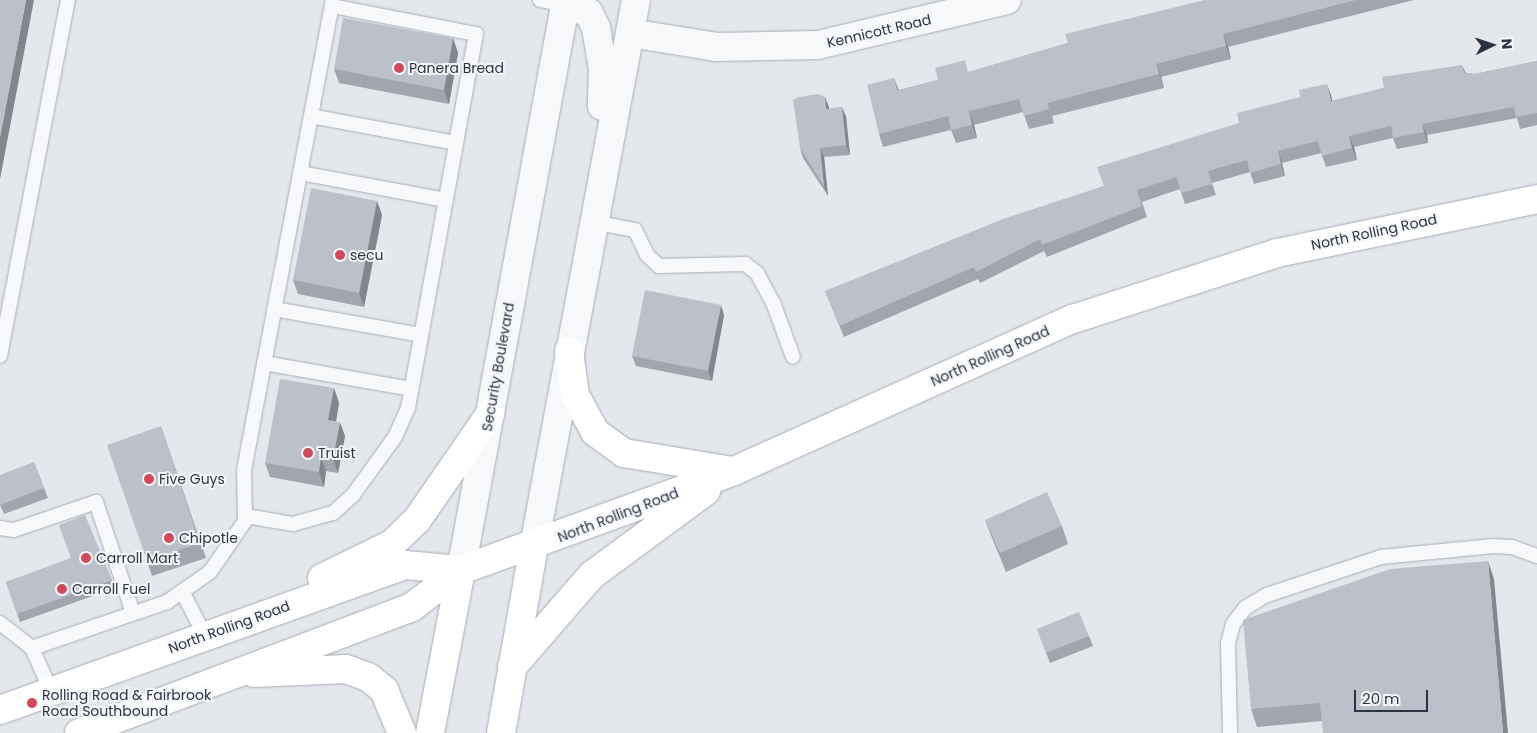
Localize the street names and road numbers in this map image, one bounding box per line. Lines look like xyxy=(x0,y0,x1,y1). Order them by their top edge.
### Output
street label: Kennicott Road xyxy=(825,11,933,51)
street label: North Rolling Road xyxy=(1310,210,1438,254)
street label: Security Boulevard xyxy=(478,301,518,433)
street label: North Rolling Road xyxy=(928,322,1052,390)
street label: North Rolling Road xyxy=(555,484,681,546)
street label: North Rolling Road xyxy=(166,597,292,657)

